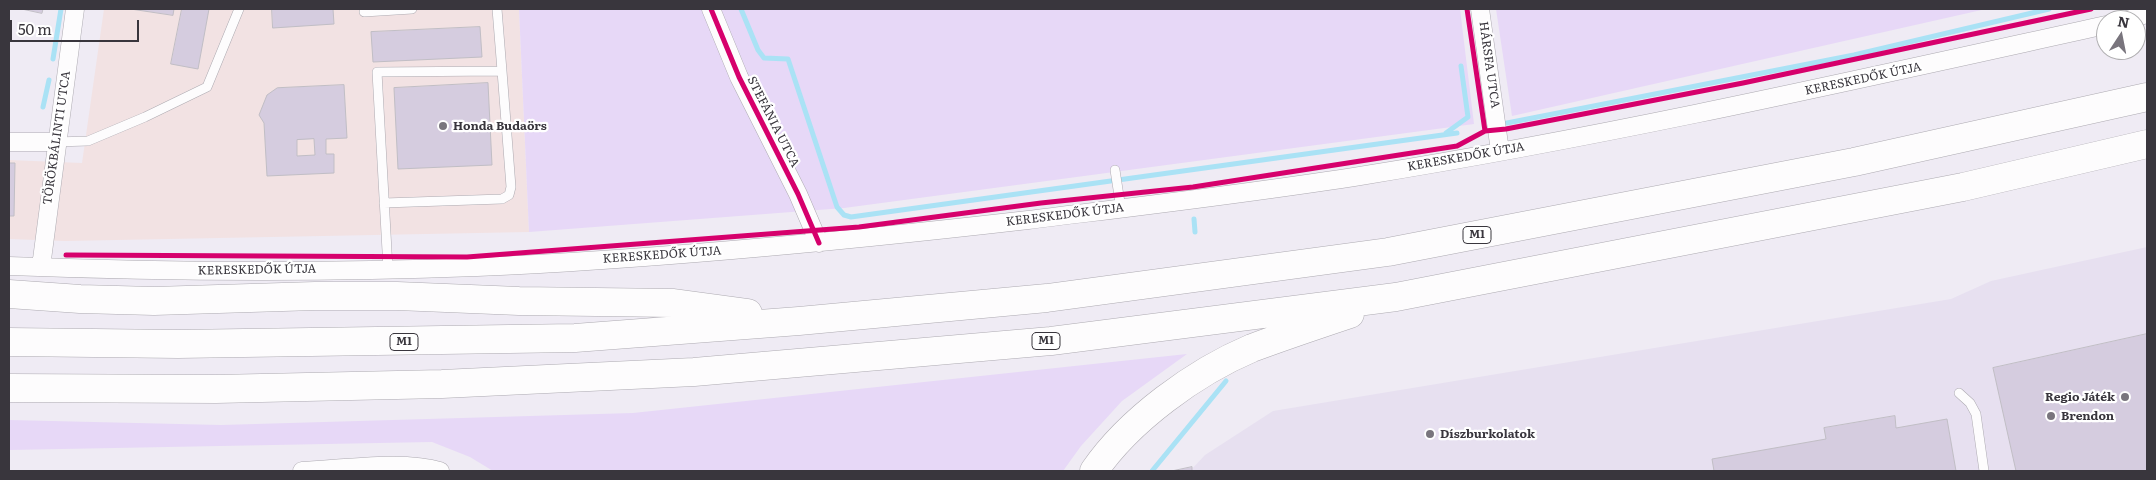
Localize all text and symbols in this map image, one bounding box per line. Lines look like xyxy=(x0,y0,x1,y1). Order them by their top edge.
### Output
scale bar xyxy=(12,10,141,42)
north arrow xyxy=(2096,10,2146,60)
text: N xyxy=(2116,10,2131,32)
text: 50 m xyxy=(18,17,52,40)
street label: HÁRSFA UTCA xyxy=(1476,21,1502,109)
street label: KERESKEDŐK ÚTJA xyxy=(1803,60,1923,98)
street label: TÖRÖKBÁLINTI UTCA xyxy=(40,70,74,206)
street label: STEFÁNIA UTCA xyxy=(744,74,802,170)
place label: Honda Budaörs xyxy=(453,119,547,133)
marker: Honda Budaörs xyxy=(437,120,449,132)
street label: KERESKEDŐK ÚTJA xyxy=(1406,140,1526,174)
street label: KERESKEDŐK ÚTJA xyxy=(1005,201,1125,229)
road number: M1 xyxy=(1463,226,1491,244)
street label: KERESKEDŐK ÚTJA xyxy=(602,244,722,266)
street label: KERESKEDŐK ÚTJA xyxy=(198,262,316,278)
road number: M1 xyxy=(1032,332,1060,350)
road number: M1 xyxy=(390,334,418,351)
place label: Regio Játék xyxy=(2045,390,2115,404)
marker: Regio Játék xyxy=(2119,391,2131,403)
place label: Brendon xyxy=(2061,409,2114,423)
marker: Brendon xyxy=(2045,410,2057,422)
place label: Díszburkolatok xyxy=(1440,427,1535,441)
marker: Díszburkolatok xyxy=(1424,428,1436,440)

